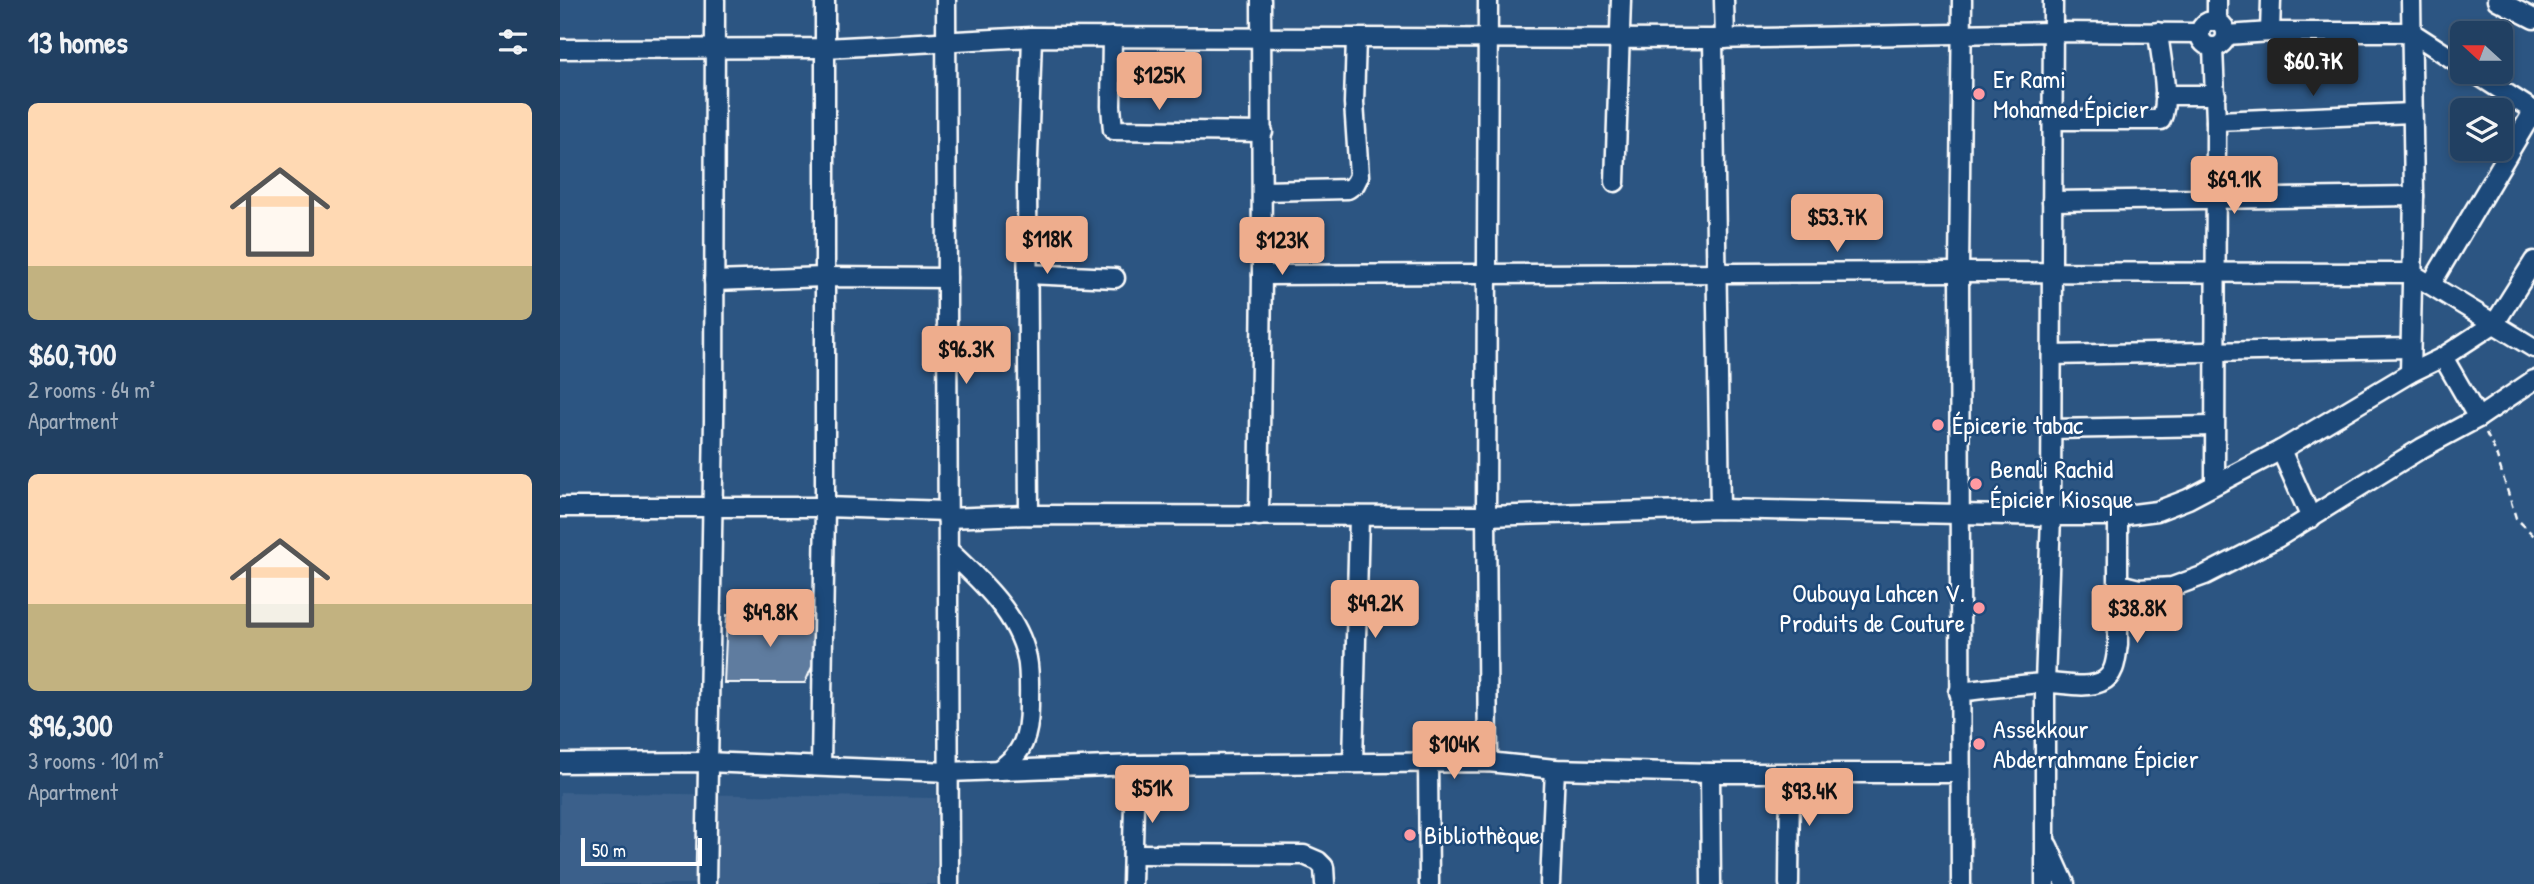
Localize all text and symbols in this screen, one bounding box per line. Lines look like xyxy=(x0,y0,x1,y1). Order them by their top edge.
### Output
north arrow xyxy=(2450,21,2513,84)
map controls xyxy=(2450,21,2513,161)
text: 13 homes xyxy=(28,22,128,62)
icon: filters xyxy=(494,23,532,61)
pin: $60.7K xyxy=(2256,38,2370,98)
text: $60.7K xyxy=(2283,45,2343,76)
pin: $125K xyxy=(1110,52,1208,112)
text: $125K xyxy=(1133,59,1185,90)
place label: Er Rami Mohamed Épicier xyxy=(1993,61,2149,126)
marker: Er Rami Mohamed Épicier xyxy=(1971,86,1987,102)
button: layers xyxy=(2450,98,2513,161)
icon: home xyxy=(217,149,343,275)
pin: $69.1K xyxy=(2177,156,2291,216)
text: $69.1K xyxy=(2207,163,2261,194)
pin: $53.7K xyxy=(1780,194,1894,254)
text: $53.7K xyxy=(1807,201,1867,232)
pin: $118K xyxy=(998,216,1096,276)
pin: $123K xyxy=(1233,218,1331,277)
text: $118K xyxy=(1022,223,1072,254)
text: $123K xyxy=(1255,224,1309,255)
pin: $96.3K xyxy=(909,326,1023,386)
text: $96.3K xyxy=(938,333,994,364)
text: $60,700 xyxy=(28,334,116,374)
text: 2 rooms · 64 m² xyxy=(28,374,155,405)
text: Apartment xyxy=(28,405,118,436)
place label: Épicerie tabac xyxy=(1952,407,2083,442)
marker: Épicerie tabac xyxy=(1930,417,1946,433)
place label: Benali Rachid Épicier Kiosque xyxy=(1990,451,2133,516)
marker: Benali Rachid Épicier Kiosque xyxy=(1968,476,1984,492)
icon: home xyxy=(217,520,343,646)
place label: Oubouya Lahcen V. Produits de Couture xyxy=(1779,575,1965,640)
pin: $49.2K xyxy=(1318,580,1432,640)
pin: $38.8K xyxy=(2080,586,2194,645)
text: $49.2K xyxy=(1347,587,1403,618)
pin: $49.8K xyxy=(713,590,827,649)
text: $38.8K xyxy=(2108,592,2166,623)
text: $49.8K xyxy=(742,596,798,627)
marker: Oubouya Lahcen V. Produits de Couture xyxy=(1971,600,1987,616)
text: $96,300 xyxy=(28,705,113,745)
place label: Assekkour Abderrahmane Épicier xyxy=(1993,711,2199,776)
pin: $104K xyxy=(1405,722,1503,781)
text: $104K xyxy=(1429,728,1479,759)
marker: Assekkour Abderrahmane Épicier xyxy=(1971,736,1987,752)
text: 3 rooms · 101 m² xyxy=(28,745,164,776)
pin: $51K xyxy=(1111,766,1193,825)
pin: $93.4K xyxy=(1752,768,1866,828)
text: $51K xyxy=(1131,772,1173,803)
text: $93.4K xyxy=(1781,775,1837,806)
text: Apartment xyxy=(28,776,118,807)
place label: Bibliothèque xyxy=(1424,817,1540,852)
marker: Bibliothèque xyxy=(1402,827,1418,843)
scale bar xyxy=(581,835,702,867)
text: 50 m xyxy=(592,837,626,863)

